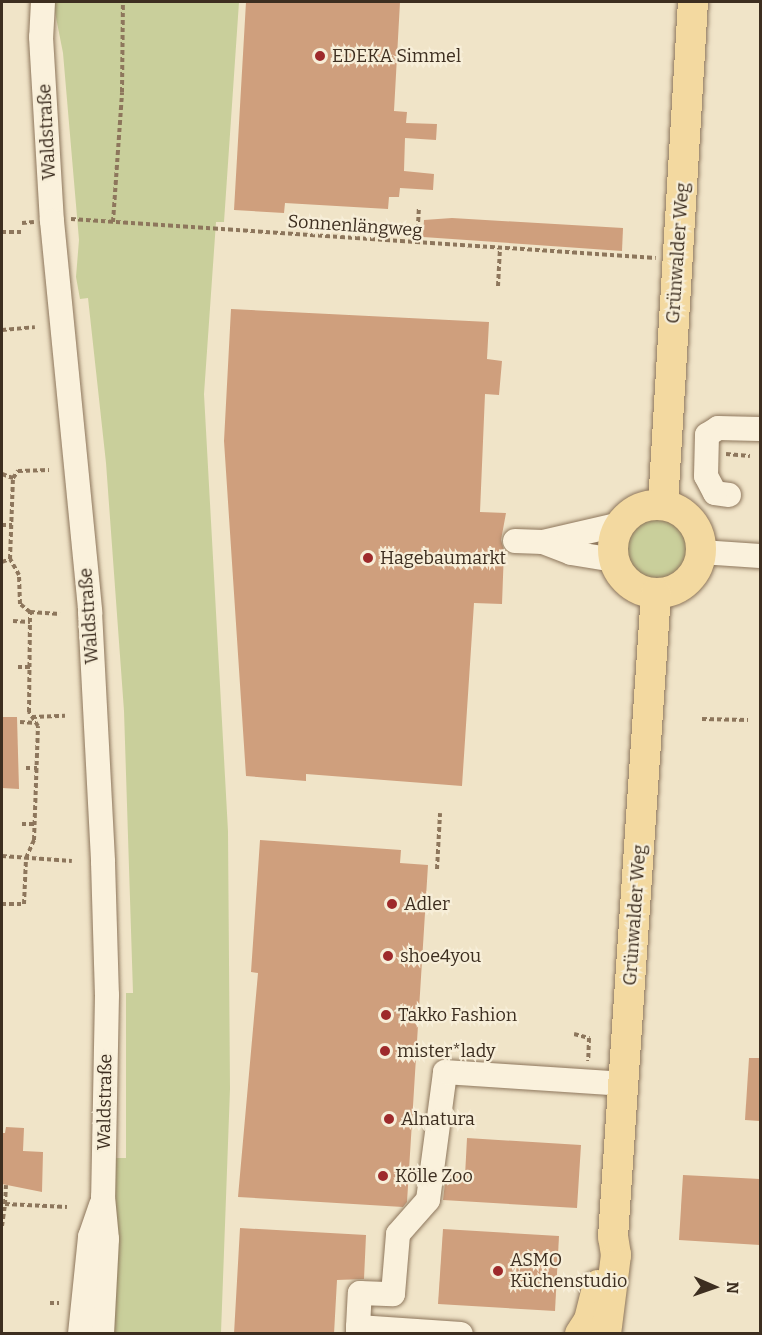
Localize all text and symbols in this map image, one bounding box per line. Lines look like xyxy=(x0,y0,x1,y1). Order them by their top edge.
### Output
place label: EDEKA Simmel xyxy=(332,45,461,67)
marker: EDEKA Simmel xyxy=(313,49,327,63)
street label: Waldstraße xyxy=(34,83,60,181)
street label: Grünwalder Weg xyxy=(662,182,694,324)
street label: Sonnenlängweg xyxy=(287,211,423,241)
place label: Hagebaumarkt xyxy=(380,547,506,569)
marker: Hagebaumarkt xyxy=(361,551,375,565)
street label: Waldstraße xyxy=(75,567,103,665)
street label: Grünwalder Weg xyxy=(619,844,651,986)
place label: Adler xyxy=(404,893,450,915)
marker: Adler xyxy=(385,897,399,911)
place label: shoe4you xyxy=(400,945,481,967)
marker: shoe4you xyxy=(381,949,395,963)
place label: Takko Fashion xyxy=(398,1004,517,1026)
marker: Takko Fashion xyxy=(379,1008,393,1022)
place label: mister*lady xyxy=(397,1040,496,1062)
marker: mister*lady xyxy=(378,1044,392,1058)
street label: Waldstraße xyxy=(93,1054,117,1150)
place label: Alnatura xyxy=(401,1108,475,1130)
marker: Alnatura xyxy=(382,1112,396,1126)
place label: Kölle Zoo xyxy=(395,1165,473,1187)
marker: Kölle Zoo xyxy=(376,1169,390,1183)
place label: ASMO Küchenstudio xyxy=(510,1250,627,1292)
north arrow xyxy=(684,1257,744,1317)
marker: ASMO Küchenstudio xyxy=(491,1264,505,1278)
text: N xyxy=(723,1281,742,1294)

